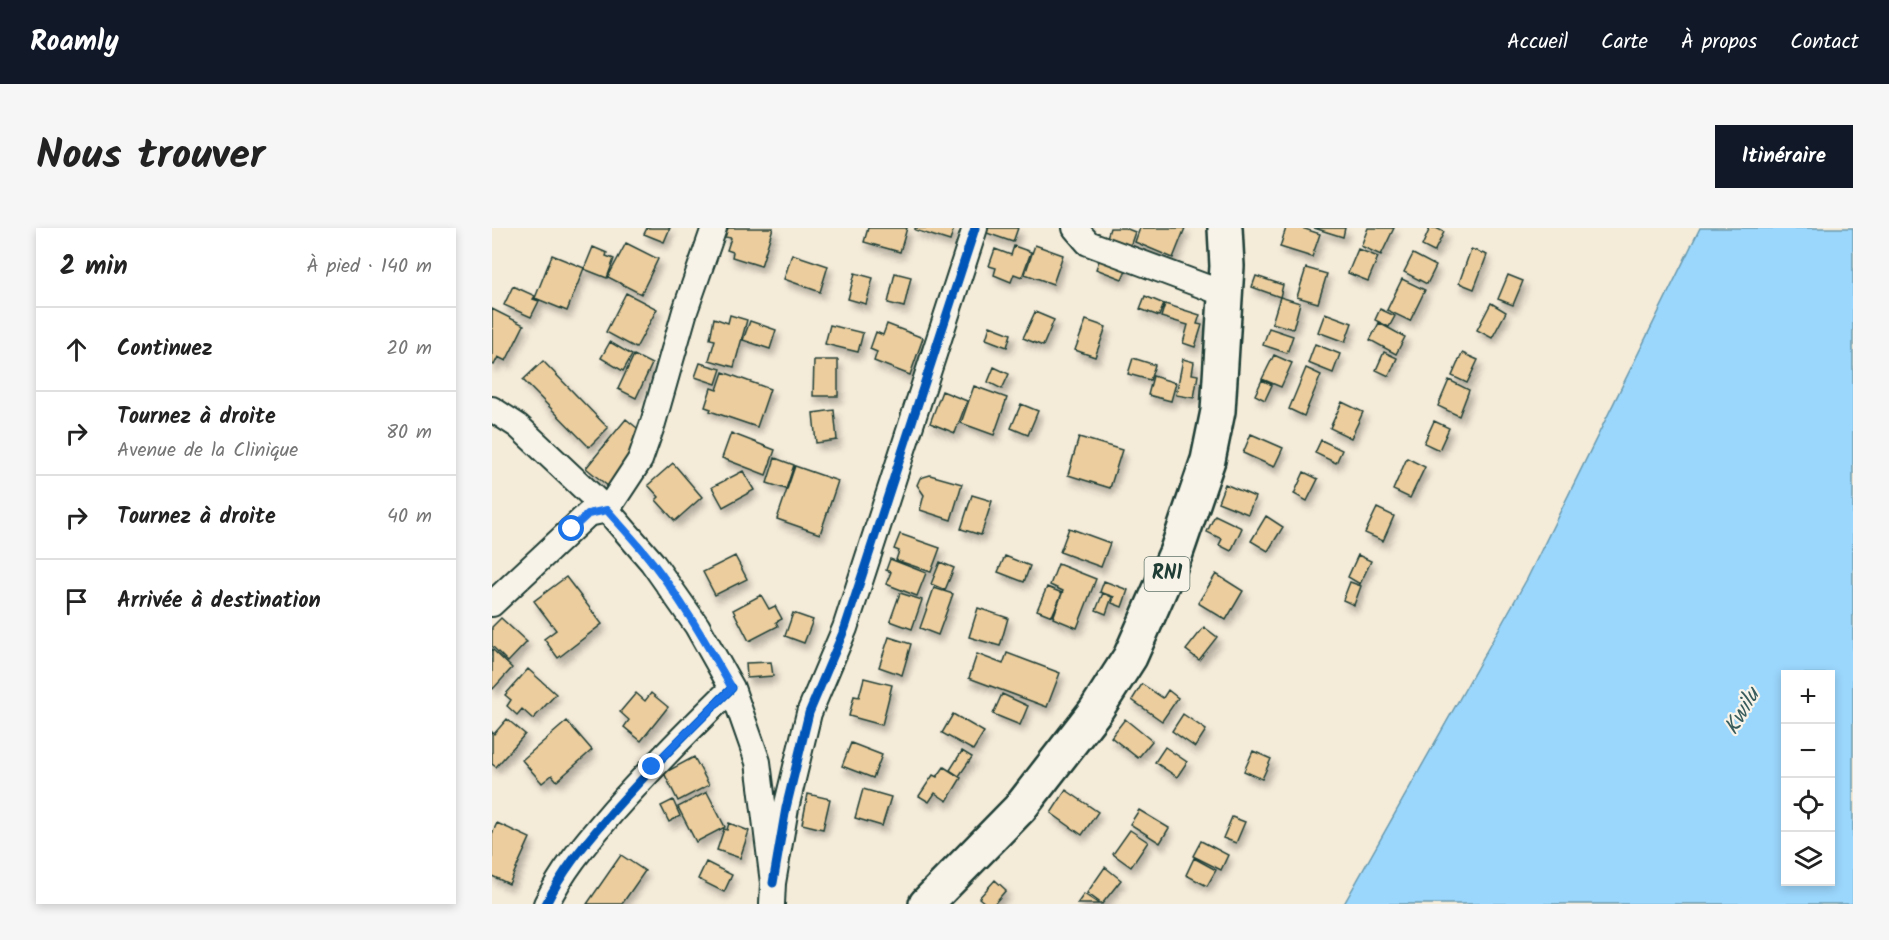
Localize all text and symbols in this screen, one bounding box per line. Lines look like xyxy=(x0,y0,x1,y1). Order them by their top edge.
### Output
text: Roamly xyxy=(30,20,119,65)
text: Accueil xyxy=(1507,26,1568,59)
text: Carte xyxy=(1601,26,1648,59)
text: À propos xyxy=(1681,26,1757,59)
text: Contact xyxy=(1790,26,1859,59)
text: Nous trouver xyxy=(36,123,265,190)
button: Itinéraire xyxy=(1715,125,1853,188)
text: 2 min xyxy=(60,246,128,288)
text: À pied · 140 m xyxy=(307,251,432,283)
text: Continuez xyxy=(117,332,213,367)
icon: ahead xyxy=(60,333,93,366)
text: 20 m xyxy=(386,333,432,365)
text: Tournez à droite xyxy=(117,400,276,435)
icon: right xyxy=(60,417,93,450)
text: 80 m xyxy=(386,417,432,449)
text: Avenue de la Clinique xyxy=(117,435,298,467)
text: Tournez à droite xyxy=(117,500,276,535)
icon: right xyxy=(60,501,93,534)
text: 40 m xyxy=(387,501,432,533)
route start xyxy=(558,515,584,541)
road number: RN1 xyxy=(1144,557,1190,591)
text: Arrivée à destination xyxy=(117,584,321,619)
icon: arrive xyxy=(60,585,93,618)
map controls xyxy=(1781,670,1835,886)
button: + xyxy=(1781,670,1835,724)
water label: Kwilu xyxy=(1716,680,1772,742)
button: − xyxy=(1781,724,1835,778)
route end xyxy=(638,753,664,779)
button: locate xyxy=(1781,778,1835,832)
button: layers xyxy=(1781,832,1835,886)

